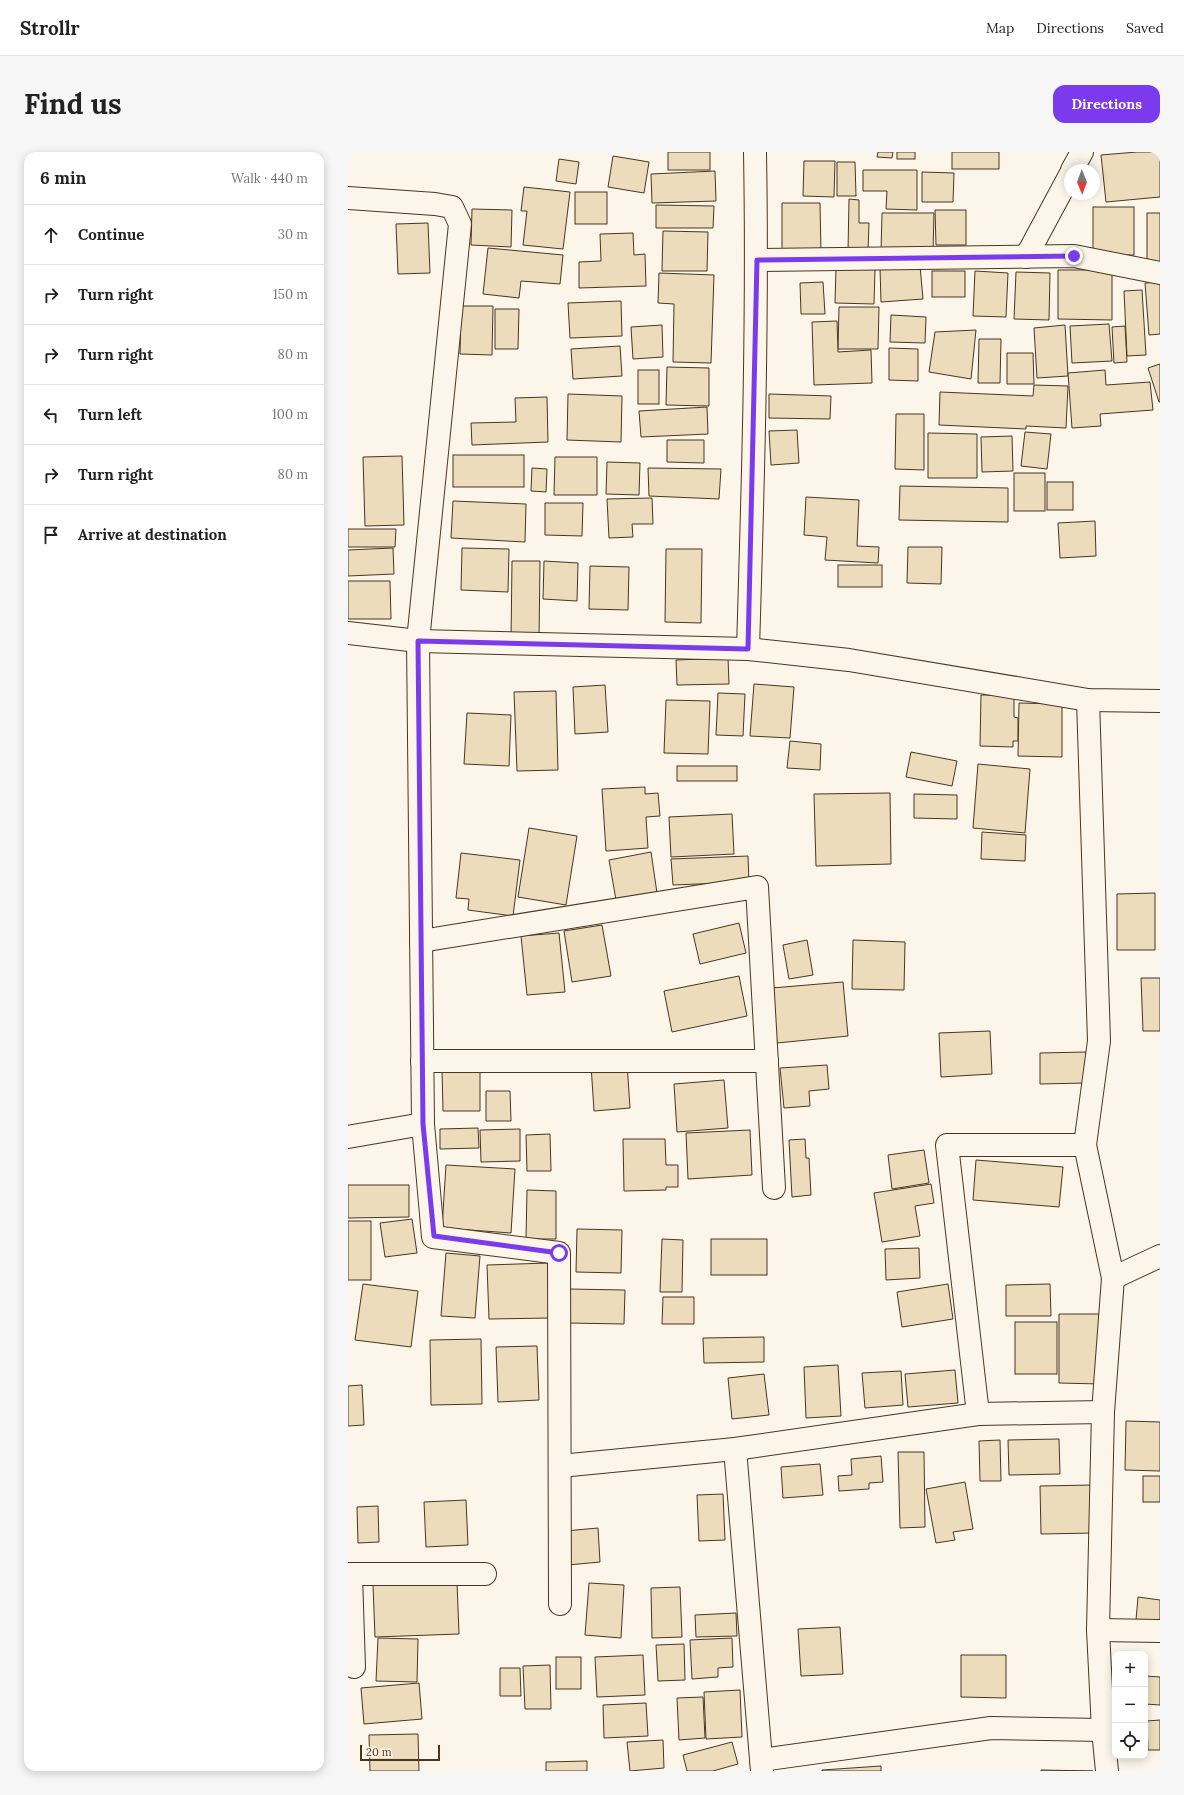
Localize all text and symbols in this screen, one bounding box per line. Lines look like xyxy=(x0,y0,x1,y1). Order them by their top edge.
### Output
text: Strollr xyxy=(20,16,80,40)
text: Map xyxy=(986,19,1014,37)
text: Directions xyxy=(1036,19,1104,37)
text: Saved xyxy=(1126,19,1164,37)
button: Directions xyxy=(1053,85,1160,123)
text: Find us xyxy=(24,86,122,122)
north arrow xyxy=(1064,164,1100,200)
text: 6 min xyxy=(40,167,86,189)
text: Walk · 440 m xyxy=(231,170,308,187)
icon: ahead xyxy=(40,224,62,246)
text: Continue xyxy=(78,225,144,244)
text: 30 m xyxy=(278,226,308,243)
route end xyxy=(1065,247,1083,265)
icon: right xyxy=(40,284,62,306)
text: Turn right xyxy=(78,285,154,304)
text: 150 m xyxy=(273,286,308,303)
icon: right xyxy=(40,344,62,366)
text: Turn right xyxy=(78,345,154,364)
text: 80 m xyxy=(278,346,308,363)
icon: left xyxy=(40,404,62,426)
text: Turn left xyxy=(78,405,142,424)
text: 100 m xyxy=(272,406,308,423)
icon: right xyxy=(40,464,62,486)
text: Turn right xyxy=(78,465,154,484)
text: 80 m xyxy=(278,466,308,483)
icon: arrive xyxy=(40,524,62,546)
text: Arrive at destination xyxy=(78,525,227,544)
route start xyxy=(550,1244,568,1262)
map controls xyxy=(1112,1651,1148,1759)
button: + xyxy=(1112,1651,1148,1687)
button: − xyxy=(1112,1687,1148,1723)
button: locate xyxy=(1112,1723,1148,1759)
scale bar xyxy=(360,1743,440,1762)
text: 20 m xyxy=(366,1745,391,1759)

